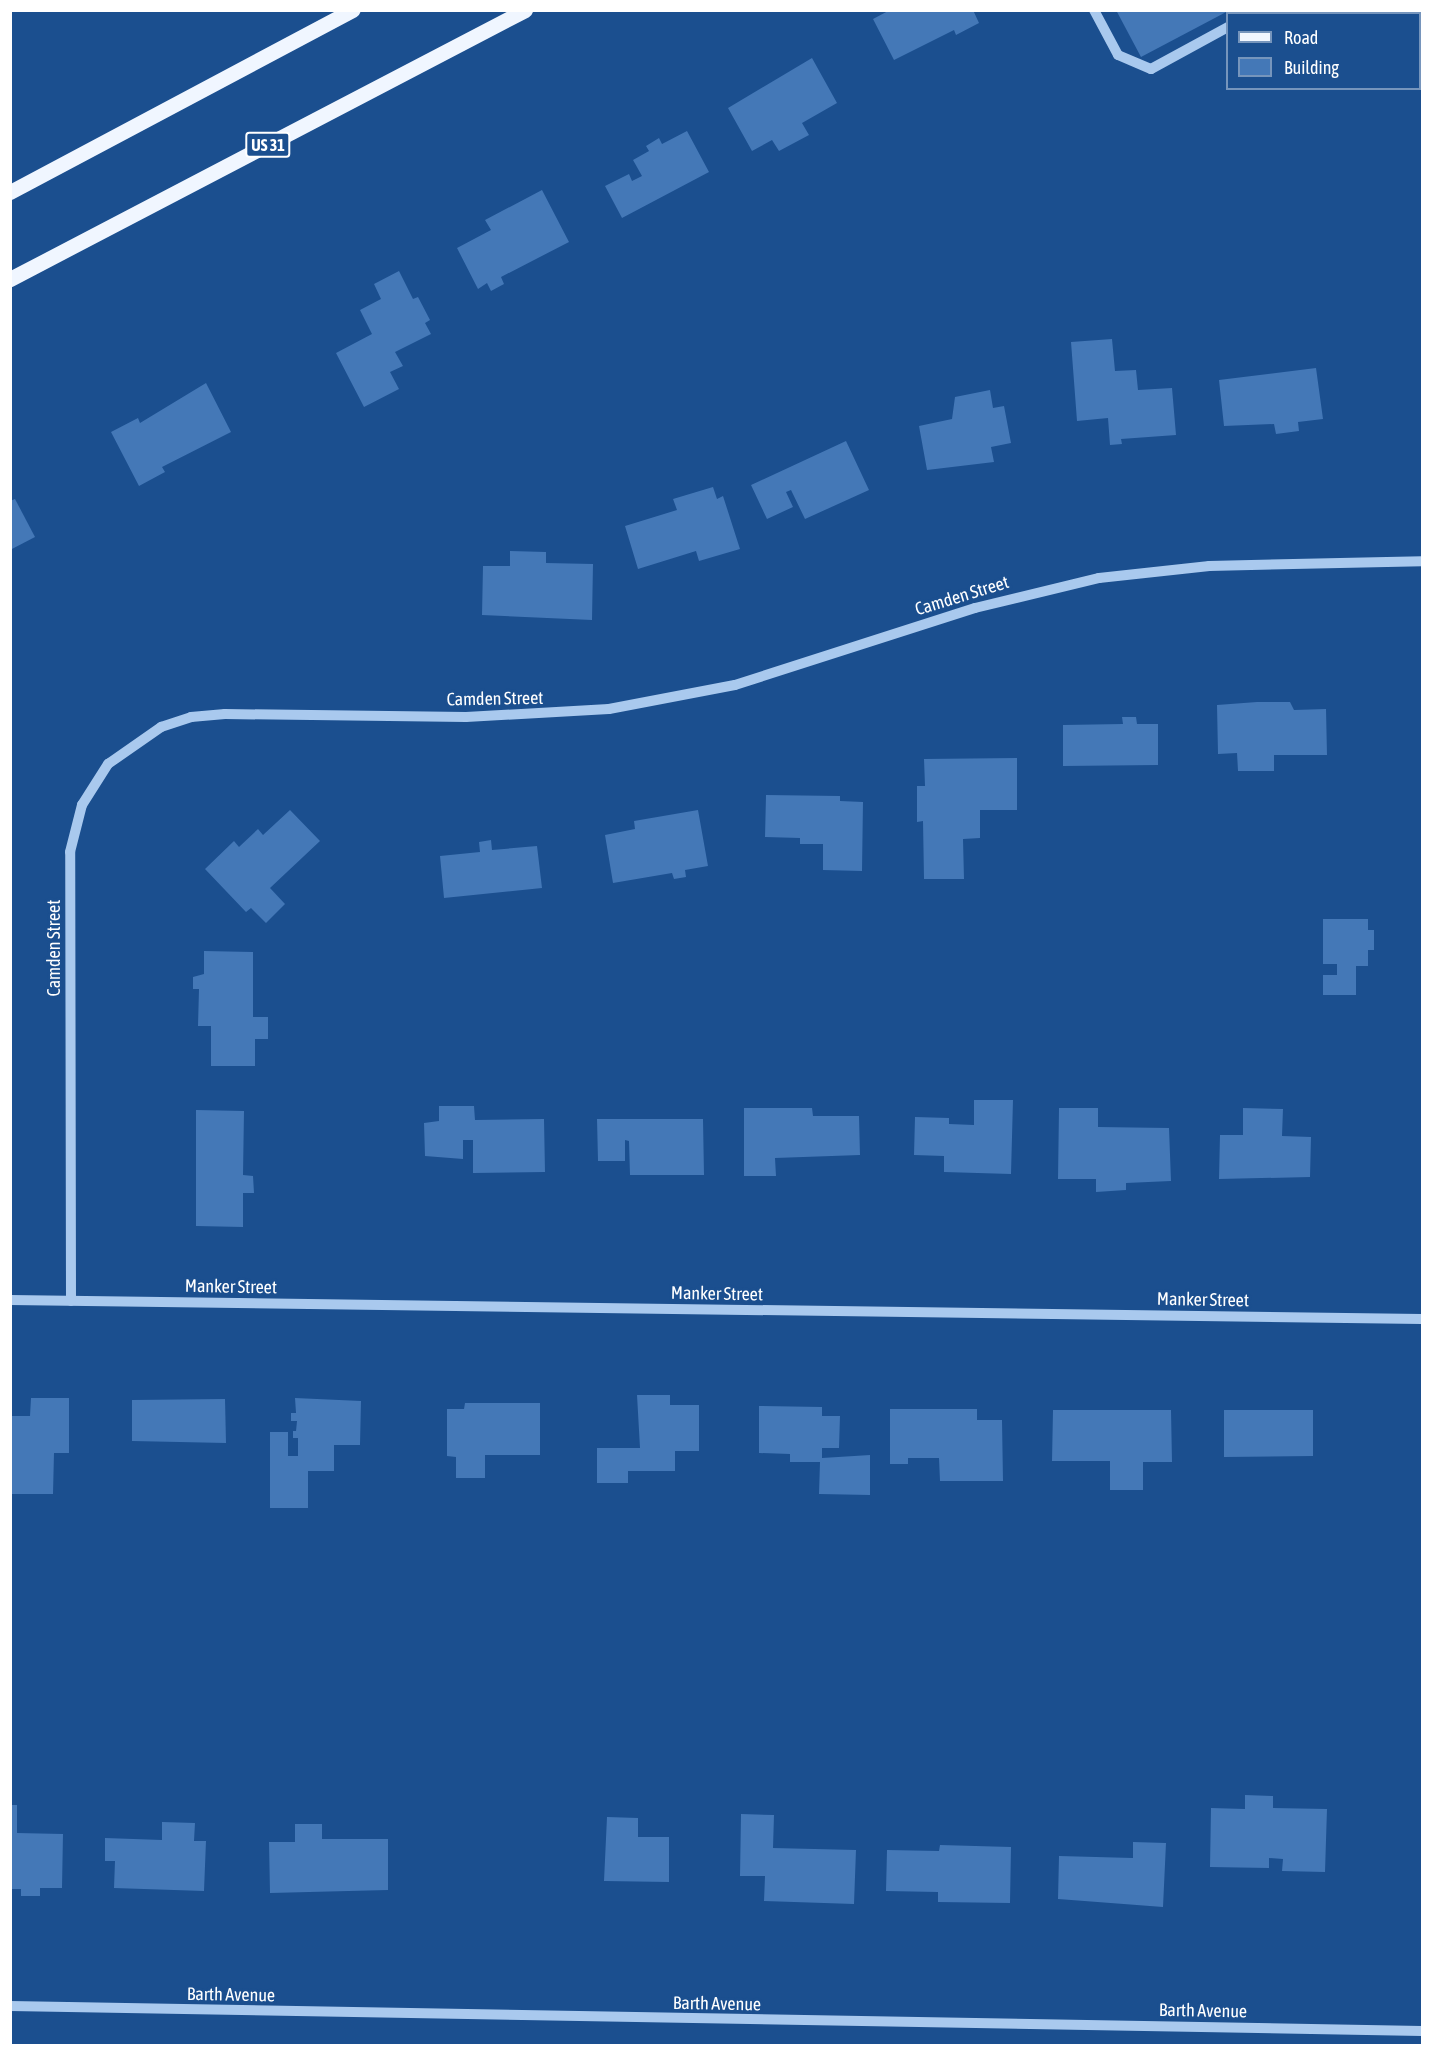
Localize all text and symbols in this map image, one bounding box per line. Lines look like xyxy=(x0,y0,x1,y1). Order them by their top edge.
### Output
legend xyxy=(1226,12,1421,90)
text: Road xyxy=(1284,27,1318,48)
text: Building xyxy=(1284,57,1339,78)
road number: US 31 xyxy=(244,132,292,158)
street label: Camden Street xyxy=(913,572,1011,620)
street label: Camden Street xyxy=(446,687,544,711)
street label: Camden Street xyxy=(43,900,65,996)
street label: Manker Street xyxy=(185,1275,277,1299)
street label: Manker Street xyxy=(671,1282,763,1306)
street label: Manker Street xyxy=(1157,1288,1249,1312)
street label: Barth Avenue xyxy=(187,1983,275,2007)
street label: Barth Avenue xyxy=(673,1992,761,2016)
street label: Barth Avenue xyxy=(1159,1999,1247,2023)

